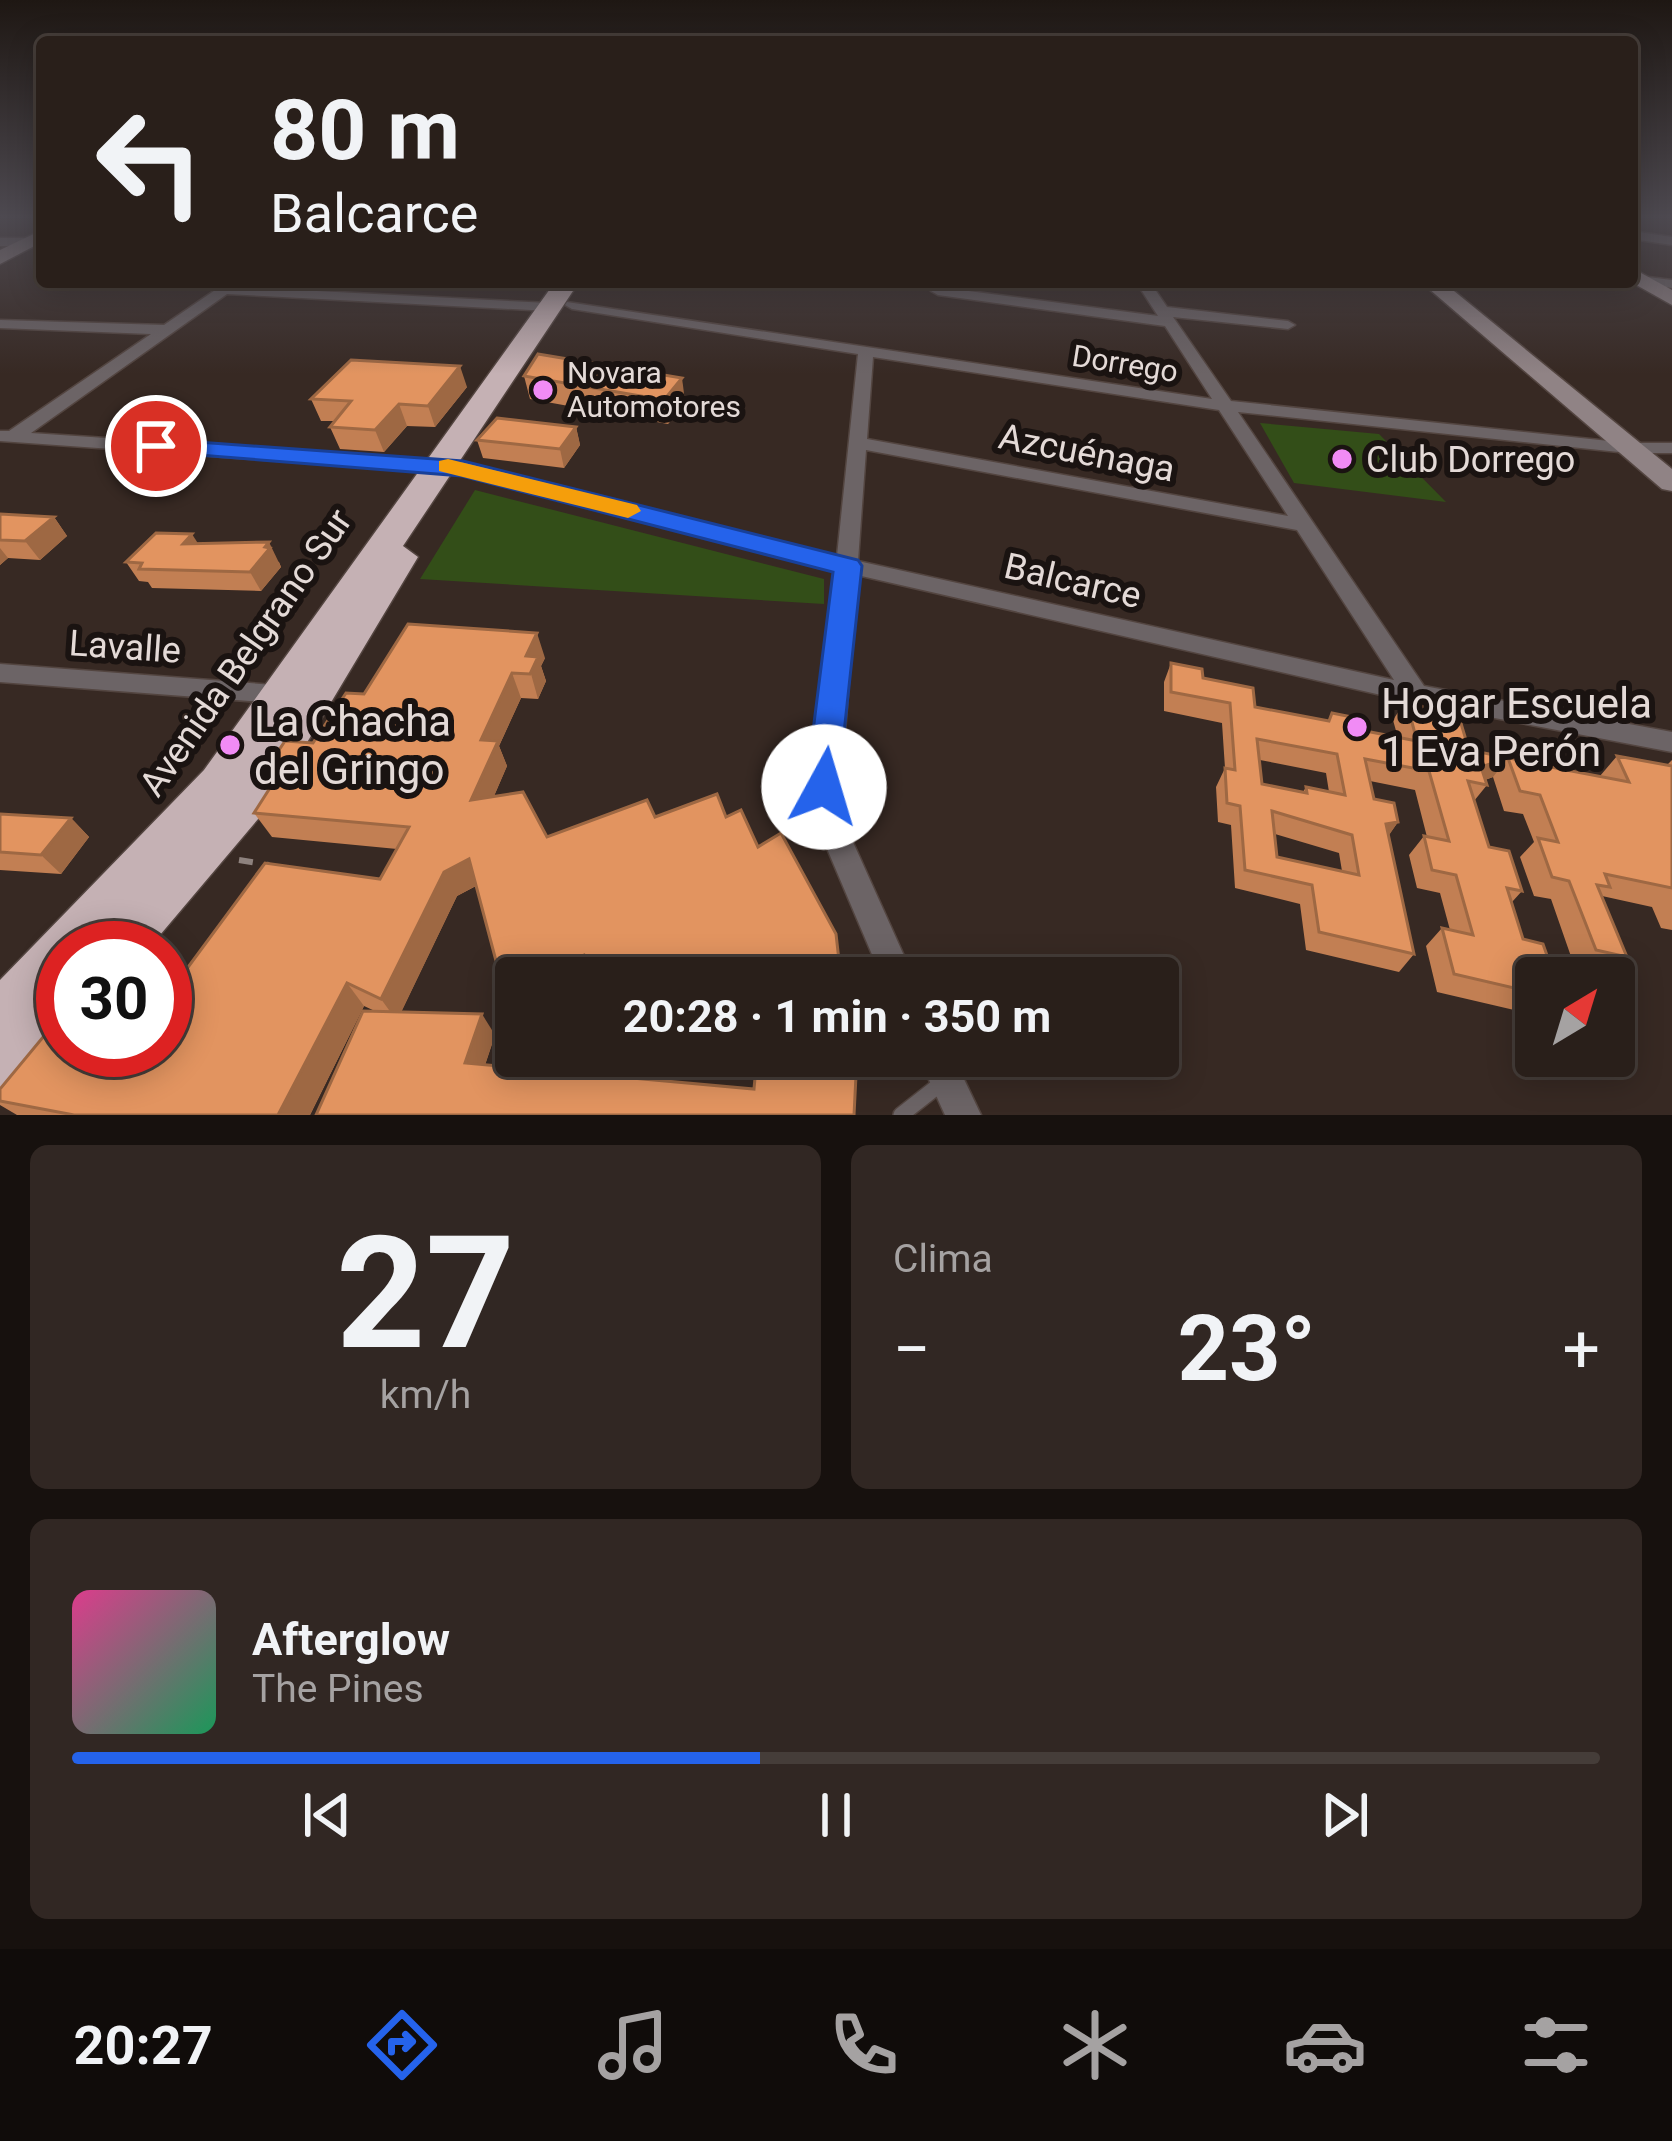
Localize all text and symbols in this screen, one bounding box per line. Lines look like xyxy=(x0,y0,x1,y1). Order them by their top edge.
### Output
text: 80 m xyxy=(270,81,460,180)
icon: left xyxy=(72,84,228,240)
text: Balcarce xyxy=(270,182,479,245)
street label: Dorrego xyxy=(1070,338,1181,389)
place label: Novara Automotores xyxy=(567,355,741,424)
marker: Novara Automotores xyxy=(530,377,556,403)
pin xyxy=(105,395,207,497)
icon: arrive xyxy=(123,413,189,479)
street label: Azcuénaga xyxy=(995,415,1178,491)
place label: Club Dorrego xyxy=(1366,439,1575,481)
marker: Club Dorrego xyxy=(1329,446,1355,472)
street label: Avenida Belgrano Sur xyxy=(131,501,361,804)
street label: Balcarce xyxy=(1000,545,1145,617)
street label: Lavalle xyxy=(68,622,182,672)
place label: Hogar Escuela 1 Eva Perón xyxy=(1381,679,1652,776)
place label: La Chacha del Gringo xyxy=(254,697,451,794)
marker: Hogar Escuela 1 Eva Perón xyxy=(1344,714,1370,740)
position arrow xyxy=(761,724,887,850)
marker: La Chacha del Gringo xyxy=(217,732,243,758)
speed limit sign: 30 xyxy=(36,921,192,1077)
north arrow xyxy=(1515,957,1635,1077)
map controls xyxy=(1515,957,1635,1077)
text: 20:28 · 1 min · 350 m xyxy=(623,990,1051,1043)
text: 27 xyxy=(336,1202,515,1385)
text: Clima xyxy=(893,1236,993,1282)
text: 23° xyxy=(1177,1297,1316,1402)
text: − xyxy=(893,1311,931,1388)
text: + xyxy=(1563,1311,1600,1388)
text: km/h xyxy=(380,1372,471,1418)
text: Afterglow xyxy=(252,1613,450,1666)
text: The Pines xyxy=(252,1666,424,1712)
icon: previous xyxy=(294,1782,360,1848)
icon: pause xyxy=(803,1782,869,1848)
icon: next xyxy=(1312,1782,1378,1848)
icon: directions xyxy=(360,2003,444,2087)
icon: music xyxy=(591,2003,675,2087)
icon: phone xyxy=(822,2003,906,2087)
icon: climate xyxy=(1053,2003,1137,2087)
icon: car xyxy=(1283,2003,1367,2087)
icon: filters xyxy=(1514,2003,1598,2087)
text: 20:27 xyxy=(73,2014,213,2077)

